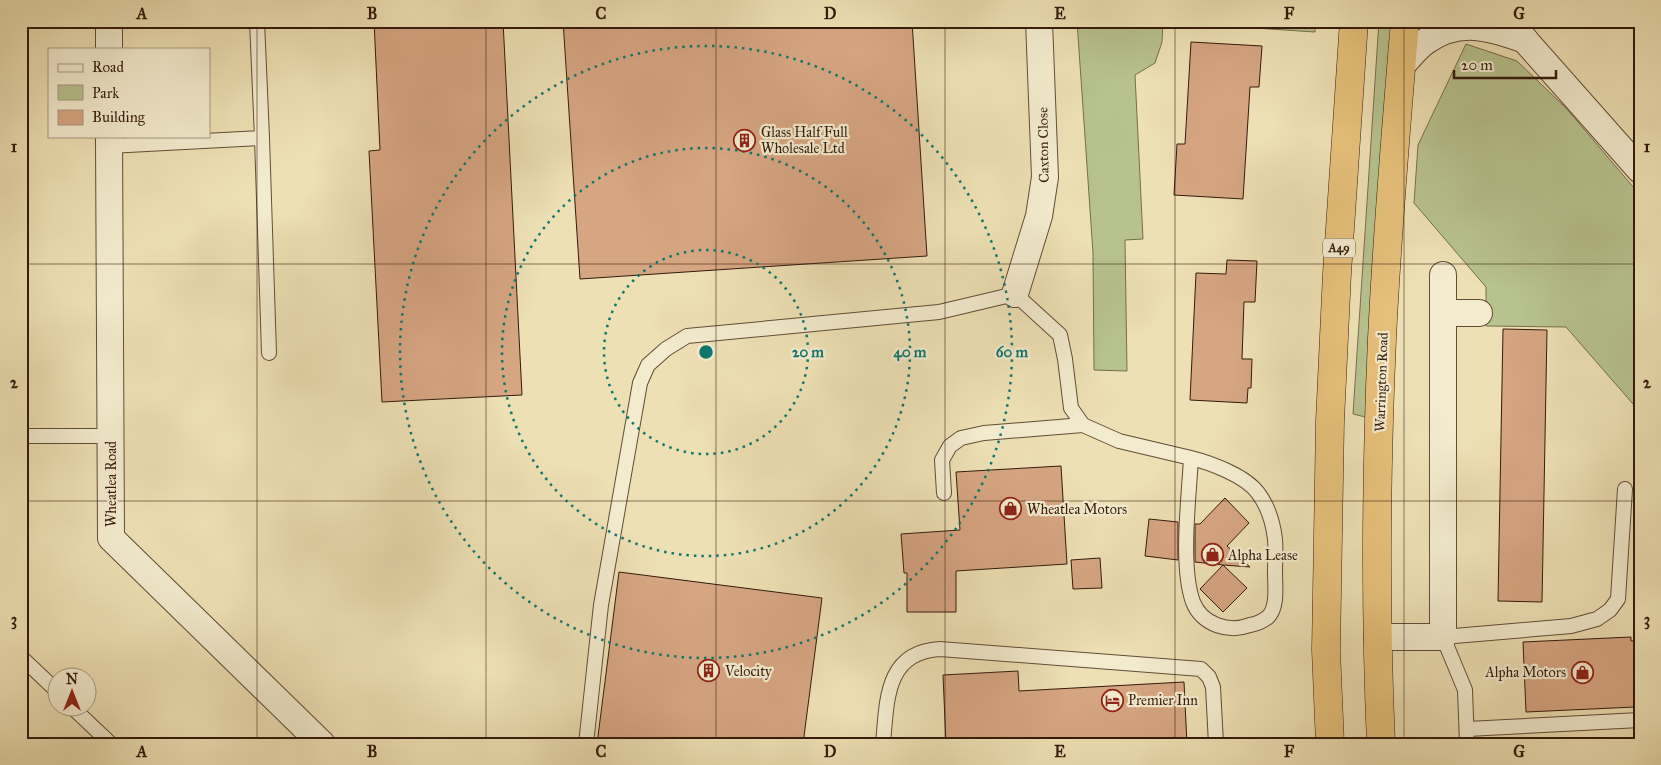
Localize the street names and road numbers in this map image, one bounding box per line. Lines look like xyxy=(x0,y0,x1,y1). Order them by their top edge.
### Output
street label: Caxton Close xyxy=(1034,107,1053,183)
road number: A49 xyxy=(1323,238,1355,258)
street label: Warrington Road xyxy=(1371,332,1392,432)
street label: Wheatlea Road xyxy=(103,441,120,527)

